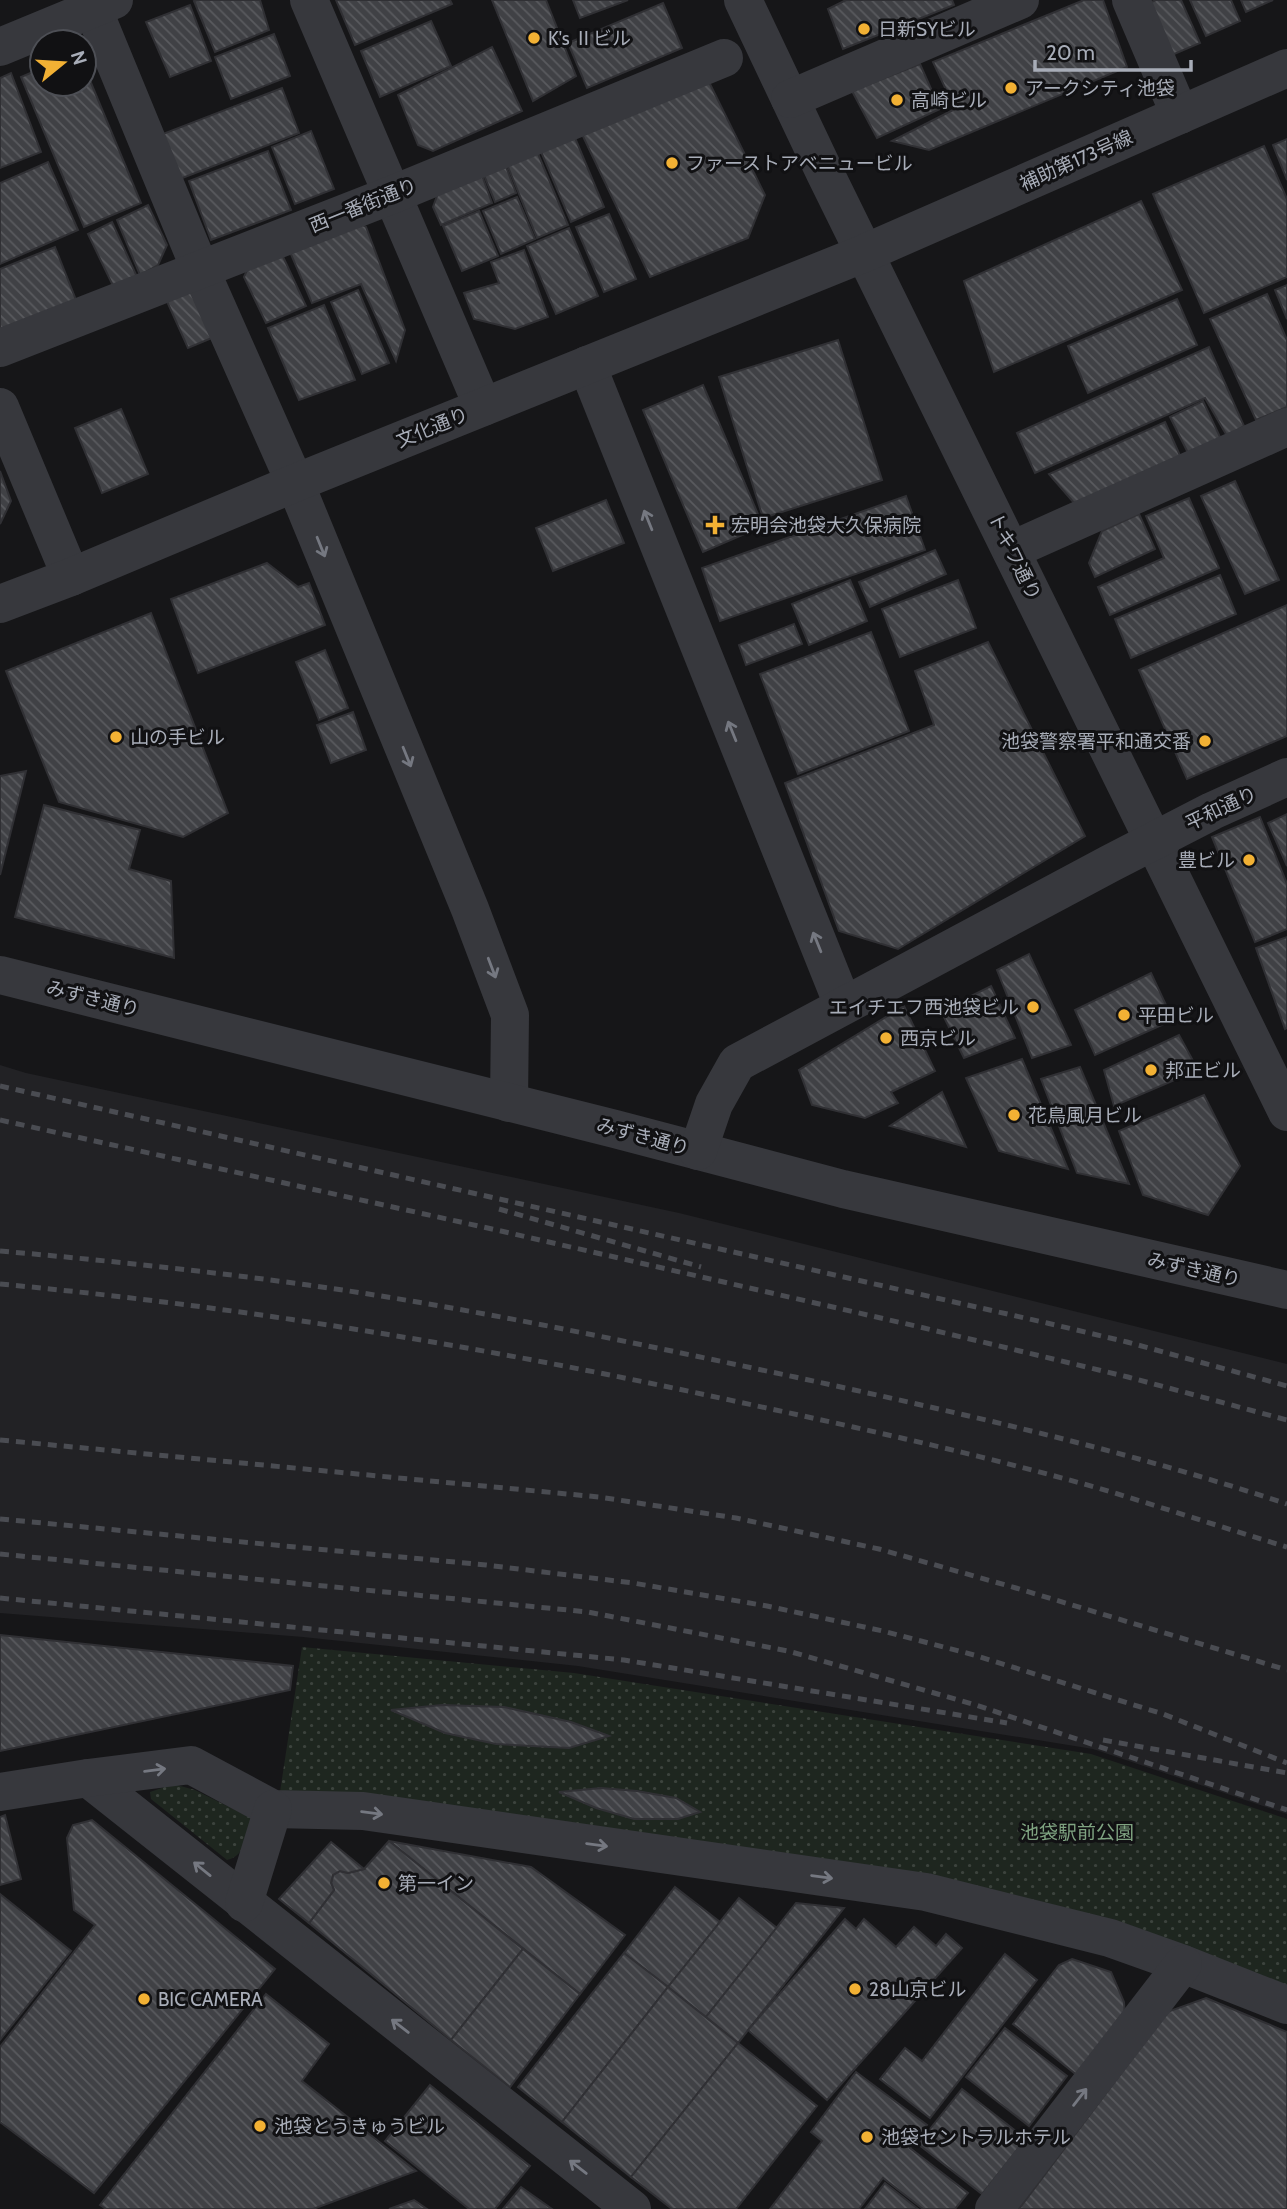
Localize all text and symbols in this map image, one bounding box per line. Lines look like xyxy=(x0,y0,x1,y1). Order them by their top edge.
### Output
place label: 日新SYビル xyxy=(878,18,976,41)
marker: 日新SYビル xyxy=(856,21,872,37)
place label: K's Ⅱビル xyxy=(548,27,631,50)
north arrow xyxy=(28,28,98,98)
scale bar xyxy=(1035,28,1191,72)
marker: K's Ⅱビル xyxy=(526,30,542,46)
text: 20 m xyxy=(1046,40,1095,65)
text: N xyxy=(66,48,92,68)
place label: アークシティ池袋 xyxy=(1025,77,1175,100)
marker: アークシティ池袋 xyxy=(1003,80,1019,96)
place label: 高崎ビル xyxy=(911,89,987,112)
marker: 高崎ビル xyxy=(889,92,905,108)
street label: 補助第173号線 xyxy=(1016,125,1136,196)
place label: ファーストアベニュービル xyxy=(686,152,913,175)
marker: ファーストアベニュービル xyxy=(664,155,680,171)
street label: 西一番街通り xyxy=(306,173,420,237)
street label: 文化通り xyxy=(393,403,472,452)
street label: トキワ通り xyxy=(983,508,1046,604)
one-way arrow xyxy=(641,509,654,531)
place label: 宏明会池袋大久保病院 xyxy=(731,514,921,537)
marker: 宏明会池袋大久保病院 xyxy=(705,515,725,535)
one-way arrow xyxy=(315,535,328,557)
one-way arrow xyxy=(725,721,738,743)
place label: 山の手ビル xyxy=(130,726,225,749)
marker: 山の手ビル xyxy=(108,729,124,745)
place label: 池袋警察署平和通交番 xyxy=(1001,730,1191,753)
marker: 池袋警察署平和通交番 xyxy=(1197,733,1213,749)
one-way arrow xyxy=(401,746,414,767)
street label: 平和通り xyxy=(1182,782,1261,835)
place label: 豊ビル xyxy=(1178,849,1235,872)
marker: 豊ビル xyxy=(1241,852,1257,868)
one-way arrow xyxy=(810,932,823,954)
one-way arrow xyxy=(487,956,500,978)
street label: みずき通り xyxy=(44,976,142,1021)
place label: エイチエフ西池袋ビル xyxy=(829,996,1019,1019)
marker: エイチエフ西池袋ビル xyxy=(1025,999,1041,1015)
place label: 平田ビル xyxy=(1138,1004,1214,1027)
marker: 平田ビル xyxy=(1116,1007,1132,1023)
place label: 西京ビル xyxy=(900,1027,976,1050)
marker: 西京ビル xyxy=(878,1030,894,1046)
place label: 邦正ビル xyxy=(1165,1059,1241,1082)
marker: 邦正ビル xyxy=(1143,1062,1159,1078)
place label: 花鳥風月ビル xyxy=(1028,1104,1142,1127)
marker: 花鳥風月ビル xyxy=(1006,1107,1022,1123)
street label: みずき通り xyxy=(594,1113,692,1160)
street label: みずき通り xyxy=(1145,1248,1243,1291)
one-way arrow xyxy=(144,1763,166,1776)
one-way arrow xyxy=(360,1806,382,1819)
park label: 池袋駅前公園 xyxy=(1020,1821,1134,1844)
one-way arrow xyxy=(585,1839,608,1852)
one-way arrow xyxy=(193,1862,212,1877)
one-way arrow xyxy=(810,1871,833,1884)
place label: 第一イン xyxy=(398,1872,474,1895)
marker: 第一イン xyxy=(376,1875,392,1891)
place label: 28山京ビル xyxy=(869,1978,966,2001)
marker: 28山京ビル xyxy=(847,1981,863,1997)
place label: BIC CAMERA xyxy=(158,1988,263,2011)
marker: BIC CAMERA xyxy=(136,1991,152,2007)
one-way arrow xyxy=(391,2018,409,2033)
one-way arrow xyxy=(1073,2088,1088,2107)
place label: 池袋とうきゅうビル xyxy=(274,2115,445,2138)
marker: 池袋とうきゅうビル xyxy=(252,2118,268,2134)
place label: 池袋セントラルホテル xyxy=(881,2126,1071,2149)
marker: 池袋セントラルホテル xyxy=(859,2129,875,2145)
one-way arrow xyxy=(569,2159,588,2174)

